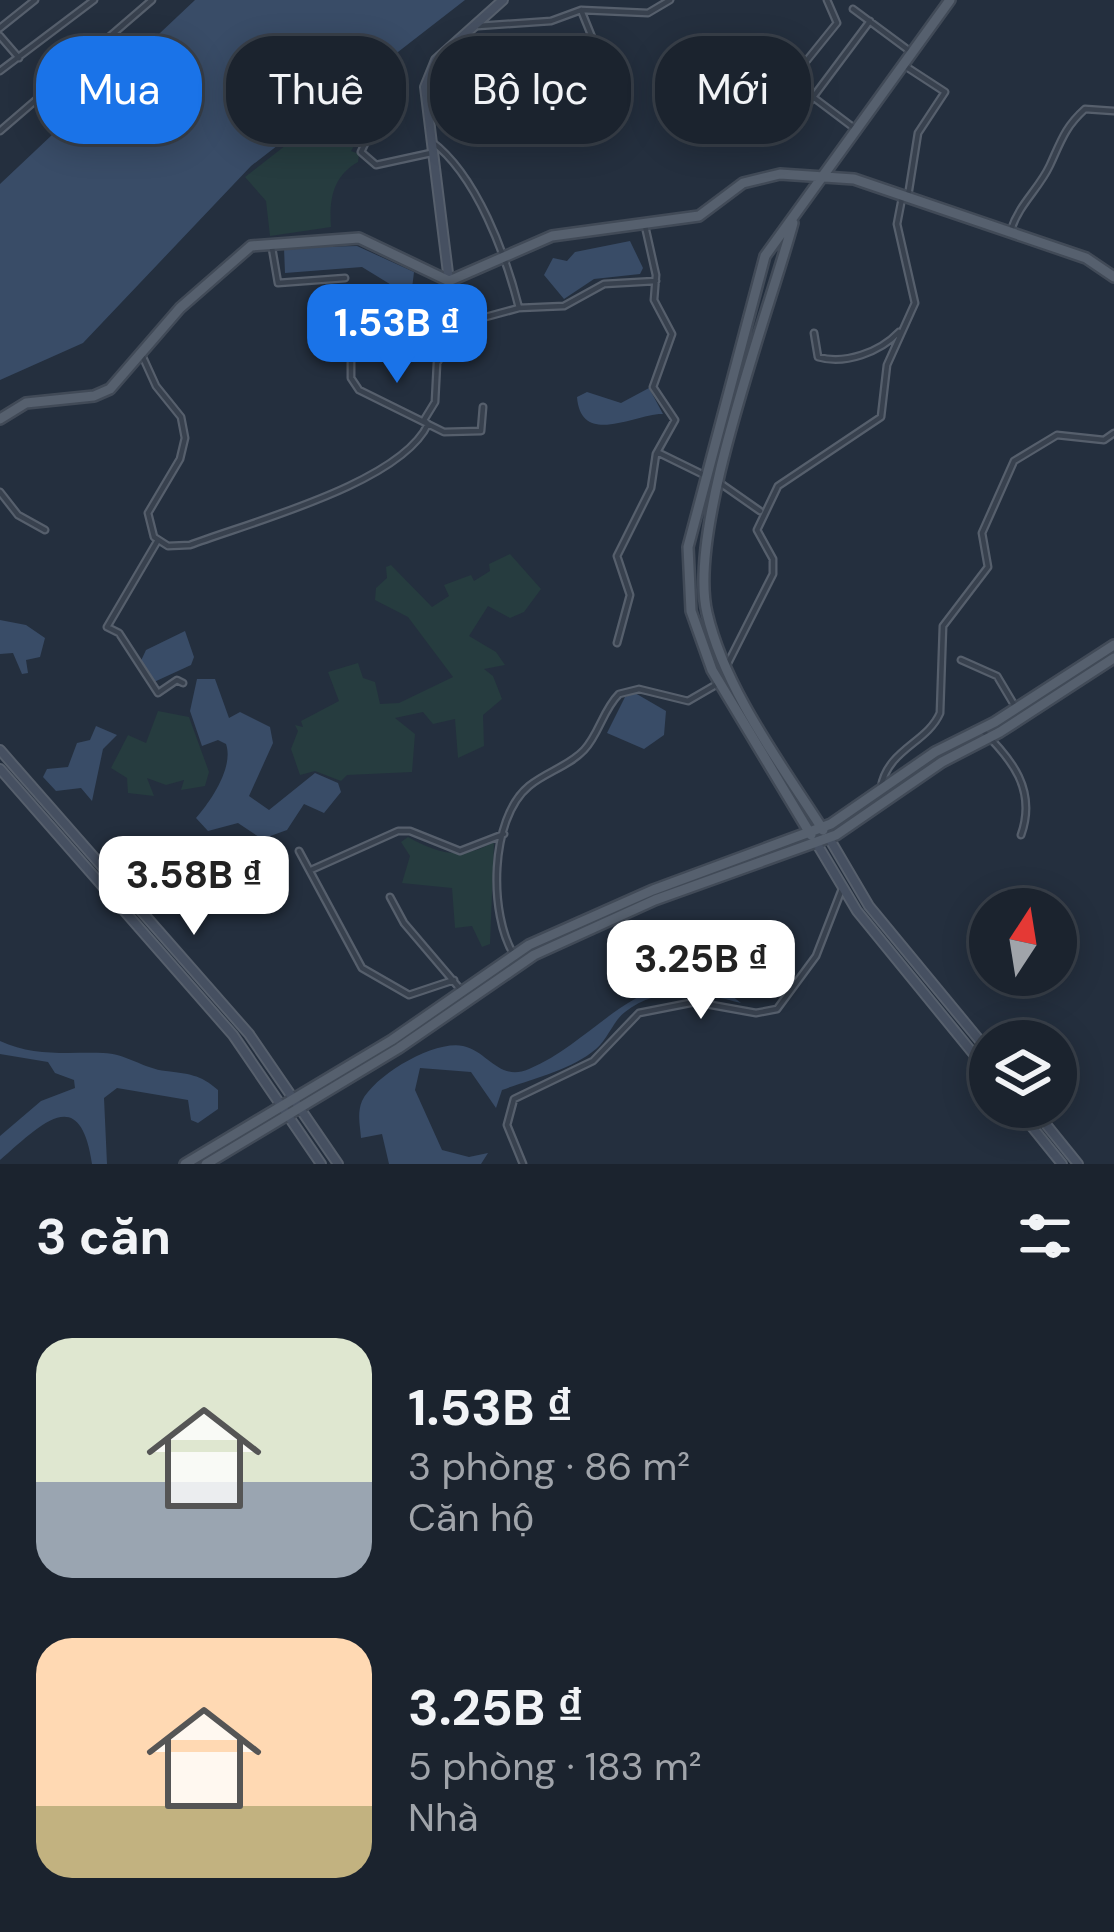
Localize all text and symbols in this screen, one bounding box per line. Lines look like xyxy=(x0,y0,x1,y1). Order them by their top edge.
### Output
chip: Mua xyxy=(36,36,202,144)
chip: Thuê xyxy=(226,36,406,144)
chip: Bộ lọc xyxy=(430,36,631,144)
chip: Mới xyxy=(655,36,811,144)
pin: 1.53B ₫ xyxy=(286,284,508,386)
text: 1.53B ₫ xyxy=(334,297,460,348)
pin: 3.58B ₫ xyxy=(83,836,305,938)
text: 3.58B ₫ xyxy=(126,849,262,900)
north arrow xyxy=(969,888,1077,996)
map controls xyxy=(969,888,1077,1128)
pin: 3.25B ₫ xyxy=(590,920,812,1022)
text: 3.25B ₫ xyxy=(634,933,768,984)
button: layers xyxy=(969,1020,1077,1128)
text: 3 căn xyxy=(36,1203,171,1270)
icon: filters xyxy=(1012,1203,1078,1269)
text: 1.53B ₫ xyxy=(408,1374,573,1441)
icon: home xyxy=(132,1386,276,1530)
text: 3 phòng · 86 m² xyxy=(408,1441,690,1492)
text: Căn hộ xyxy=(408,1492,534,1543)
text: 3.25B ₫ xyxy=(408,1674,583,1741)
icon: home xyxy=(132,1686,276,1830)
text: 5 phòng · 183 m² xyxy=(408,1741,702,1792)
text: Nhà xyxy=(408,1792,479,1843)

